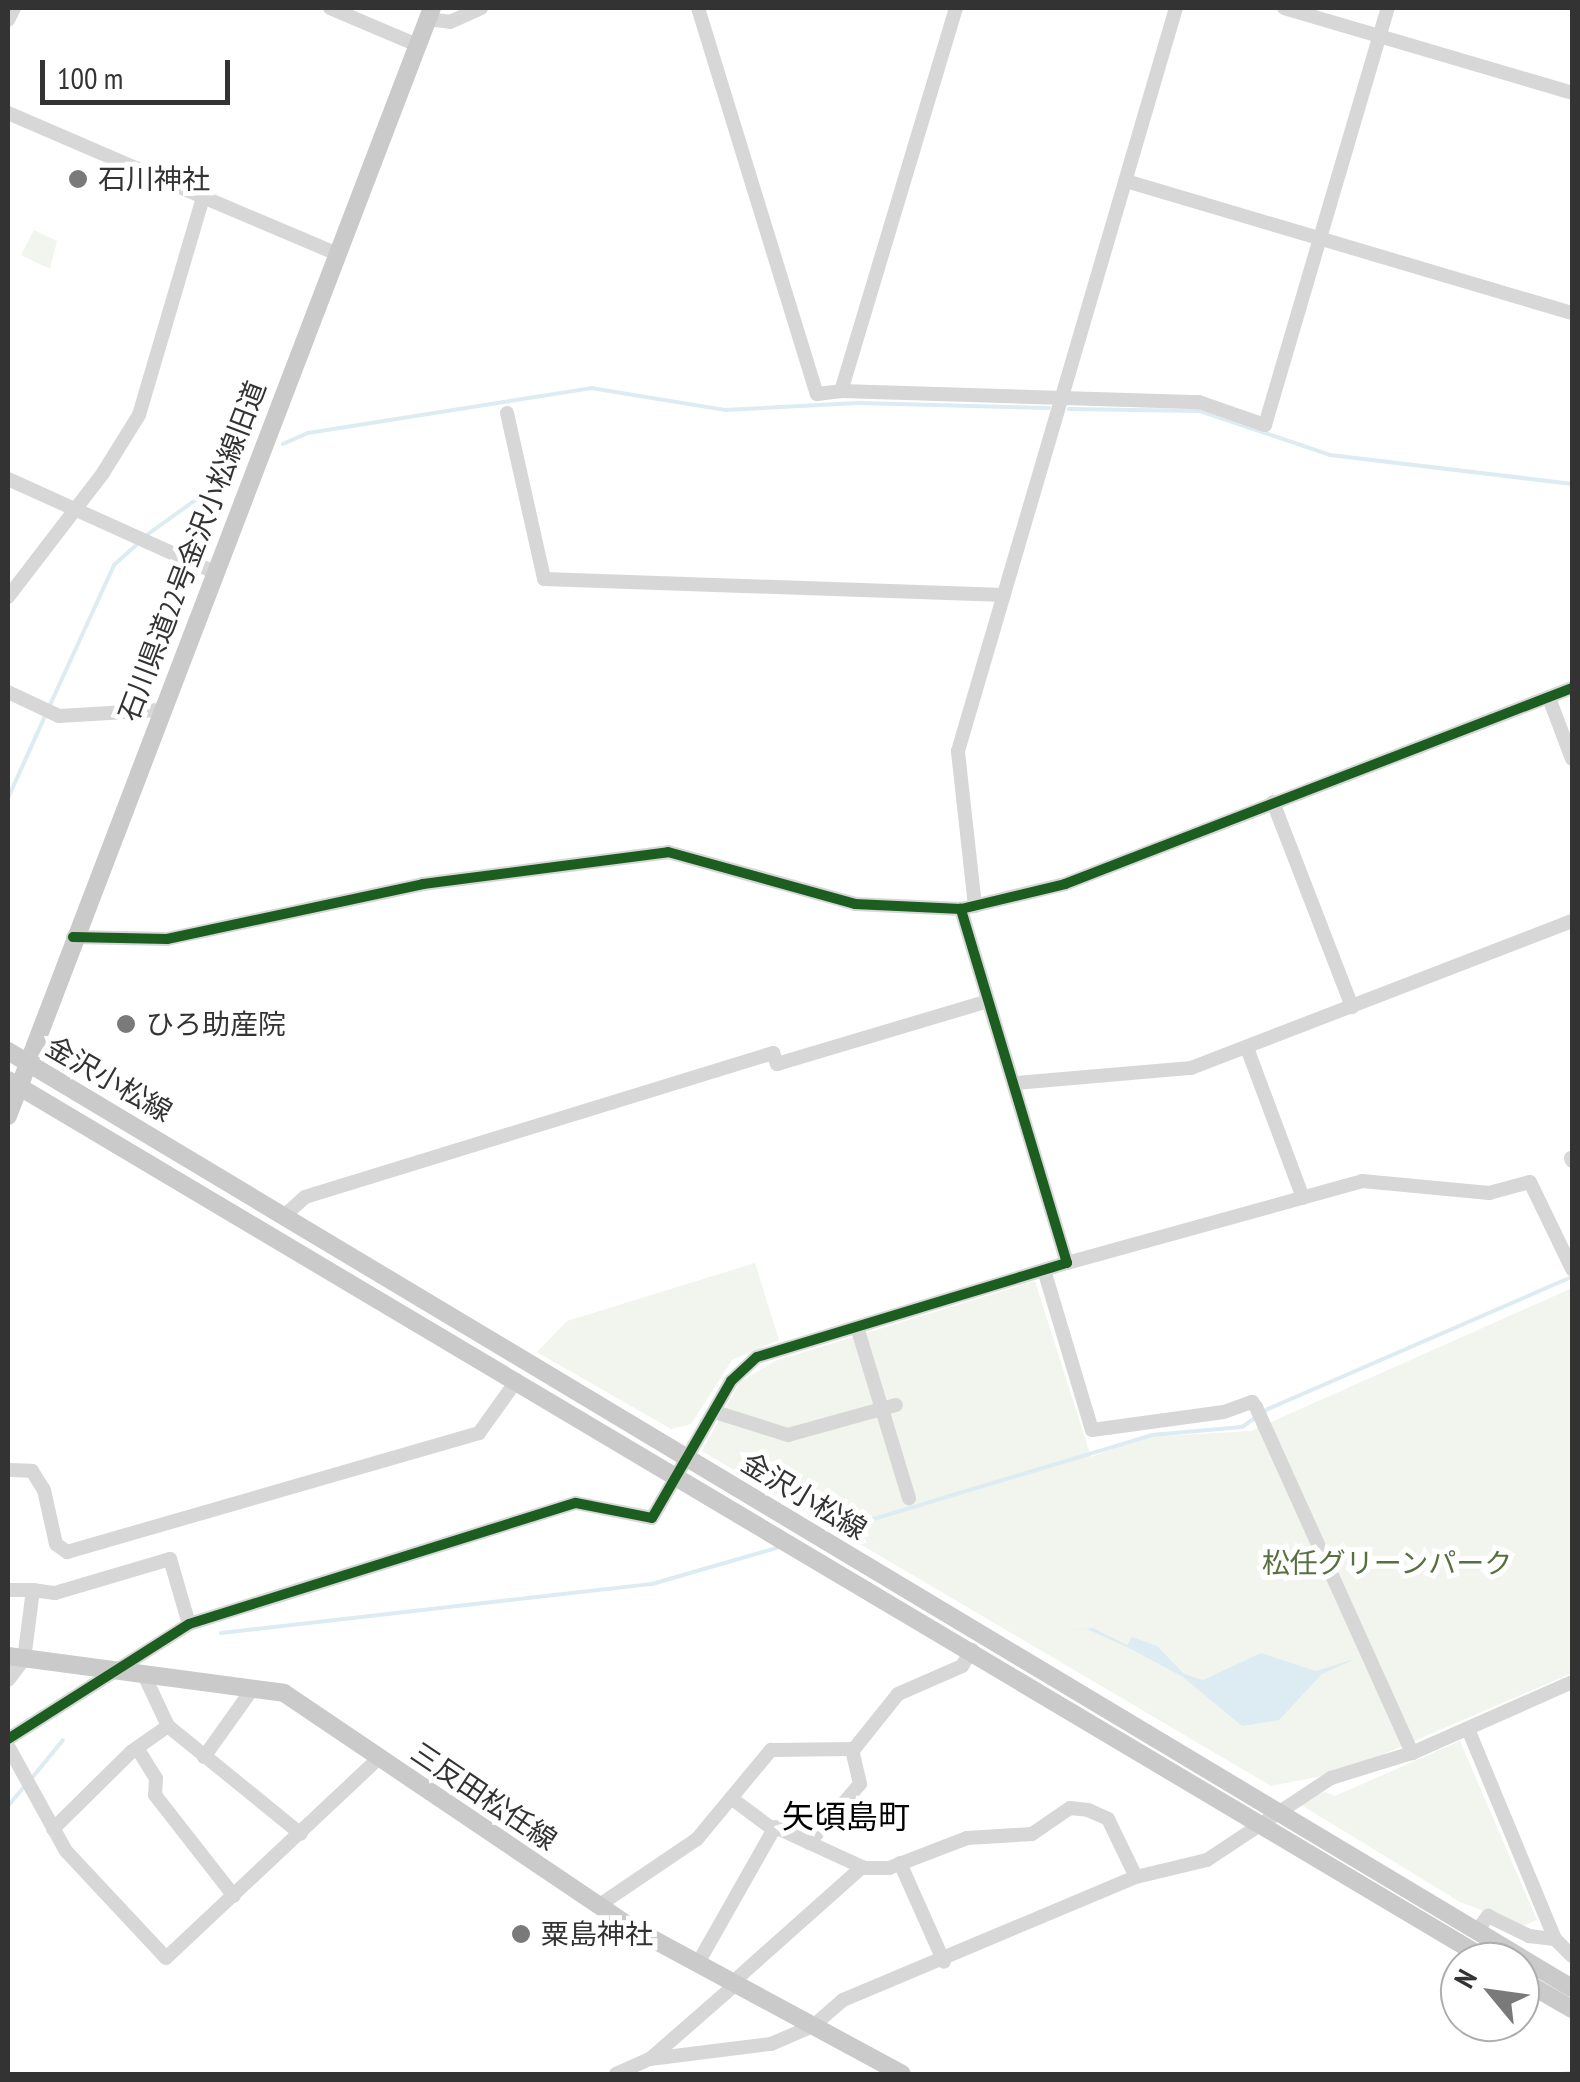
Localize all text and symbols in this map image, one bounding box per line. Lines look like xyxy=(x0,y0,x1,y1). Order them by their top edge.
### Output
scale bar xyxy=(45,40,235,102)
text: 100 m xyxy=(57,58,123,97)
place label: 石川神社 xyxy=(98,162,210,196)
marker: 石川神社 xyxy=(67,168,89,190)
street label: 石川県道22号金沢小松線旧道 xyxy=(112,376,272,726)
place label: ひろ助産院 xyxy=(146,1007,286,1041)
marker: ひろ助産院 xyxy=(115,1013,137,1035)
street label: 金沢小松線 xyxy=(40,1029,178,1129)
street label: 金沢小松線 xyxy=(735,1446,873,1546)
park label: 松任グリーンパーク xyxy=(1261,1546,1513,1580)
street label: 三反田松任線 xyxy=(405,1735,563,1857)
district label: 矢頃島町 xyxy=(782,1797,910,1835)
place label: 粟島神社 xyxy=(541,1917,653,1951)
marker: 粟島神社 xyxy=(510,1923,532,1945)
north arrow xyxy=(1440,1942,1540,2042)
text: N xyxy=(1445,1963,1485,1994)

